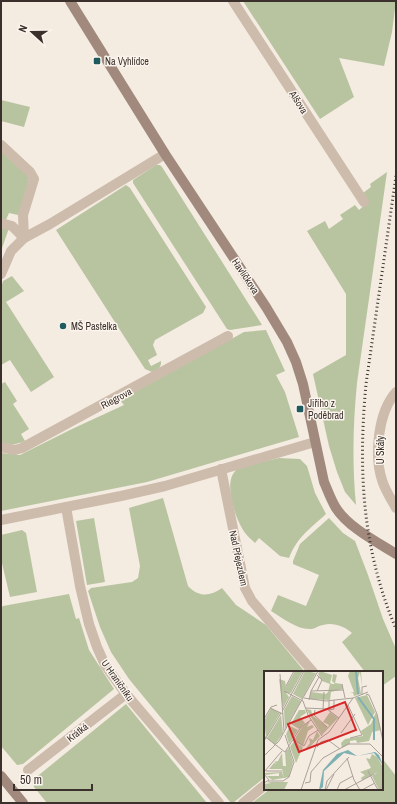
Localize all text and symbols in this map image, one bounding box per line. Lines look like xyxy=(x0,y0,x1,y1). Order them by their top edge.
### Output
north arrow xyxy=(12,12,52,52)
text: N xyxy=(15,23,30,34)
place label: Na Vyhlídce xyxy=(105,55,149,68)
marker: Na Vyhlídce xyxy=(92,56,102,66)
street label: Alšova xyxy=(286,88,311,116)
street label: Havlíčkova xyxy=(229,256,262,297)
place label: MŠ Pastelka xyxy=(71,320,117,333)
marker: MŠ Pastelka xyxy=(58,321,68,331)
street label: Riegrova xyxy=(98,385,134,412)
place label: Jiřího z Poděbrad xyxy=(308,397,344,422)
marker: Jiřího z Poděbrad xyxy=(295,404,305,414)
street label: U Skály xyxy=(374,435,387,464)
street label: Nad Přejezdem xyxy=(226,529,251,587)
street label: U Hraničníku xyxy=(99,657,137,704)
inset map xyxy=(264,671,383,790)
street label: Krátká xyxy=(64,720,91,745)
scale bar xyxy=(14,766,92,792)
text: 50 m xyxy=(20,772,42,788)

